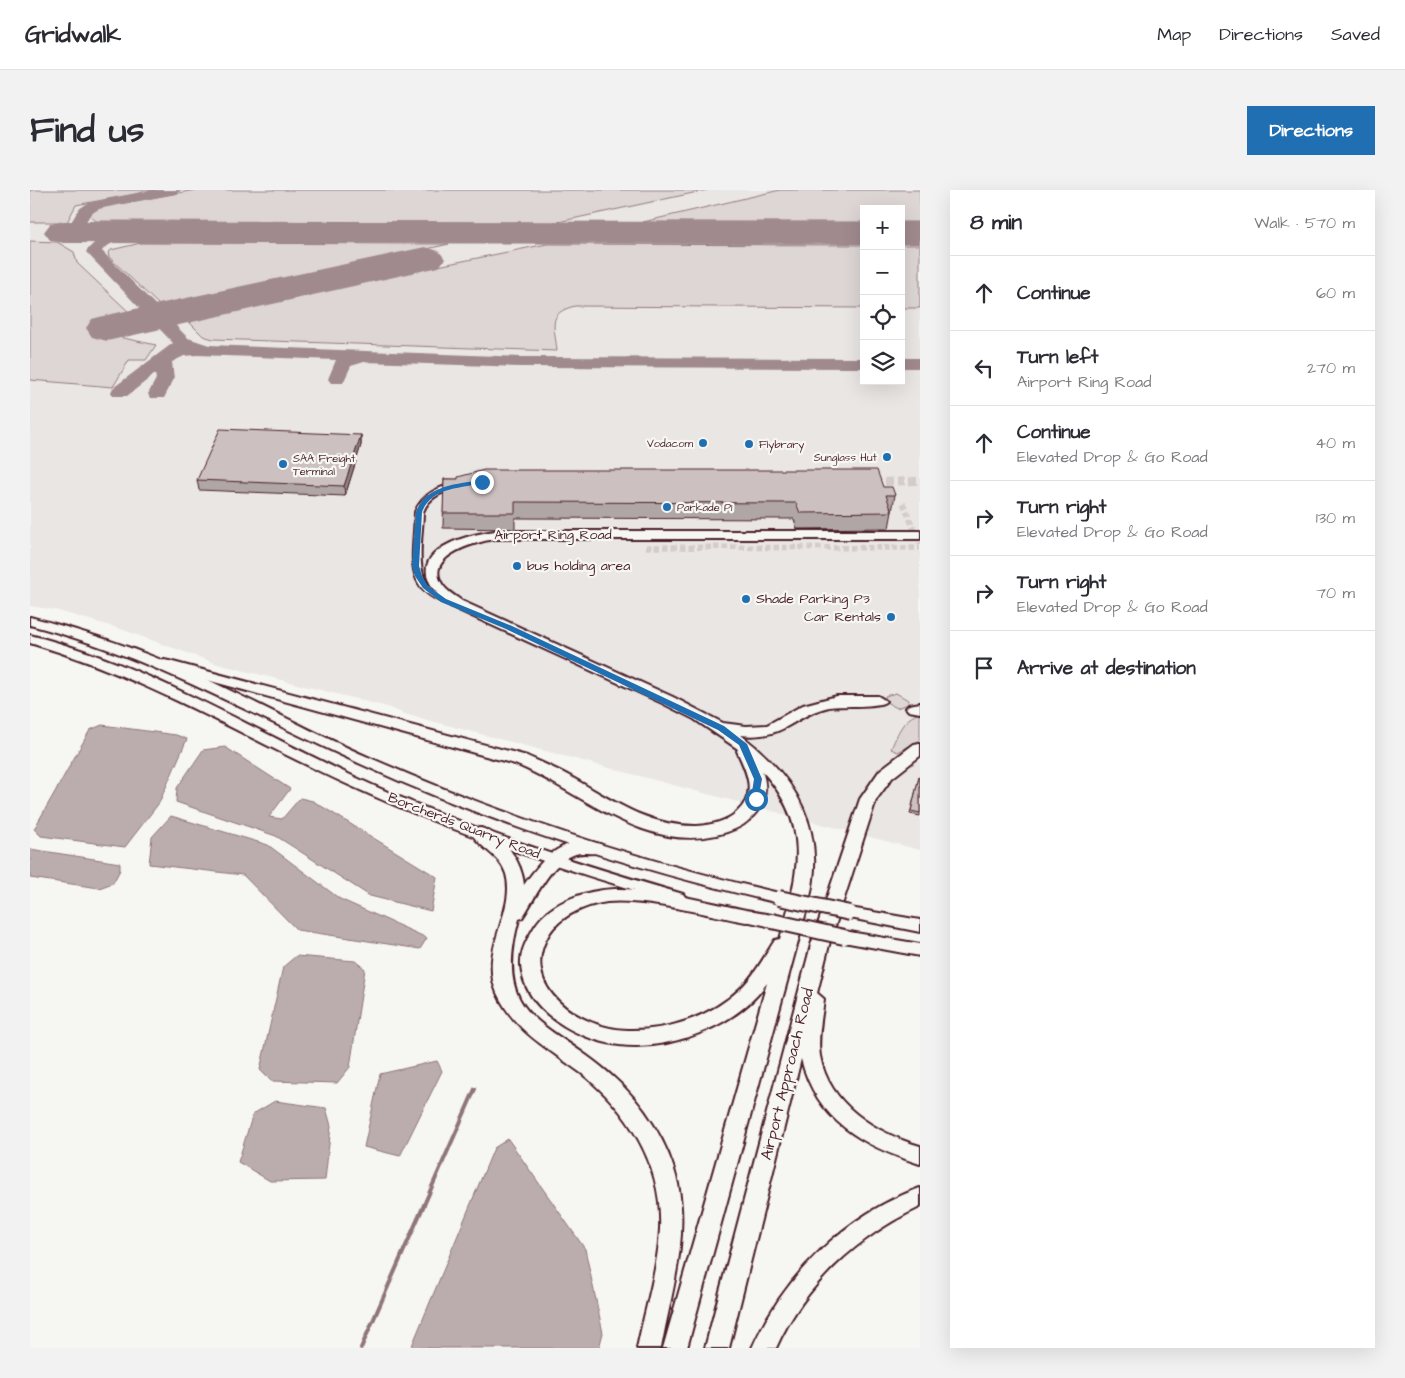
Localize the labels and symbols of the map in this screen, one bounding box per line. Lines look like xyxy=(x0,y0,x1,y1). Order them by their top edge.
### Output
place label: Vodacom xyxy=(647,436,693,451)
marker: Vodacom xyxy=(697,437,709,449)
place label: Flybrary xyxy=(759,437,804,453)
marker: Flybrary xyxy=(743,438,755,450)
place label: Sunglass Hut xyxy=(814,450,878,466)
place label: SAA Freight Terminal xyxy=(293,451,356,479)
marker: Sunglass Hut xyxy=(881,451,893,463)
marker: SAA Freight Terminal xyxy=(277,458,289,470)
route end xyxy=(471,471,494,494)
place label: Parkade P1 xyxy=(677,500,733,515)
marker: Parkade P1 xyxy=(661,501,673,513)
street label: Airport Ring Road xyxy=(494,525,612,545)
place label: bus holding area xyxy=(527,556,630,576)
marker: bus holding area xyxy=(511,560,523,572)
place label: Shade Parking P3 xyxy=(756,589,870,609)
marker: Shade Parking P3 xyxy=(740,593,752,605)
place label: Car Rentals xyxy=(804,607,881,627)
marker: Car Rentals xyxy=(885,611,897,623)
street label: Borcherds Quarry Road xyxy=(385,788,543,864)
route start xyxy=(745,788,768,811)
street label: Airport Approach Road xyxy=(755,986,819,1162)

